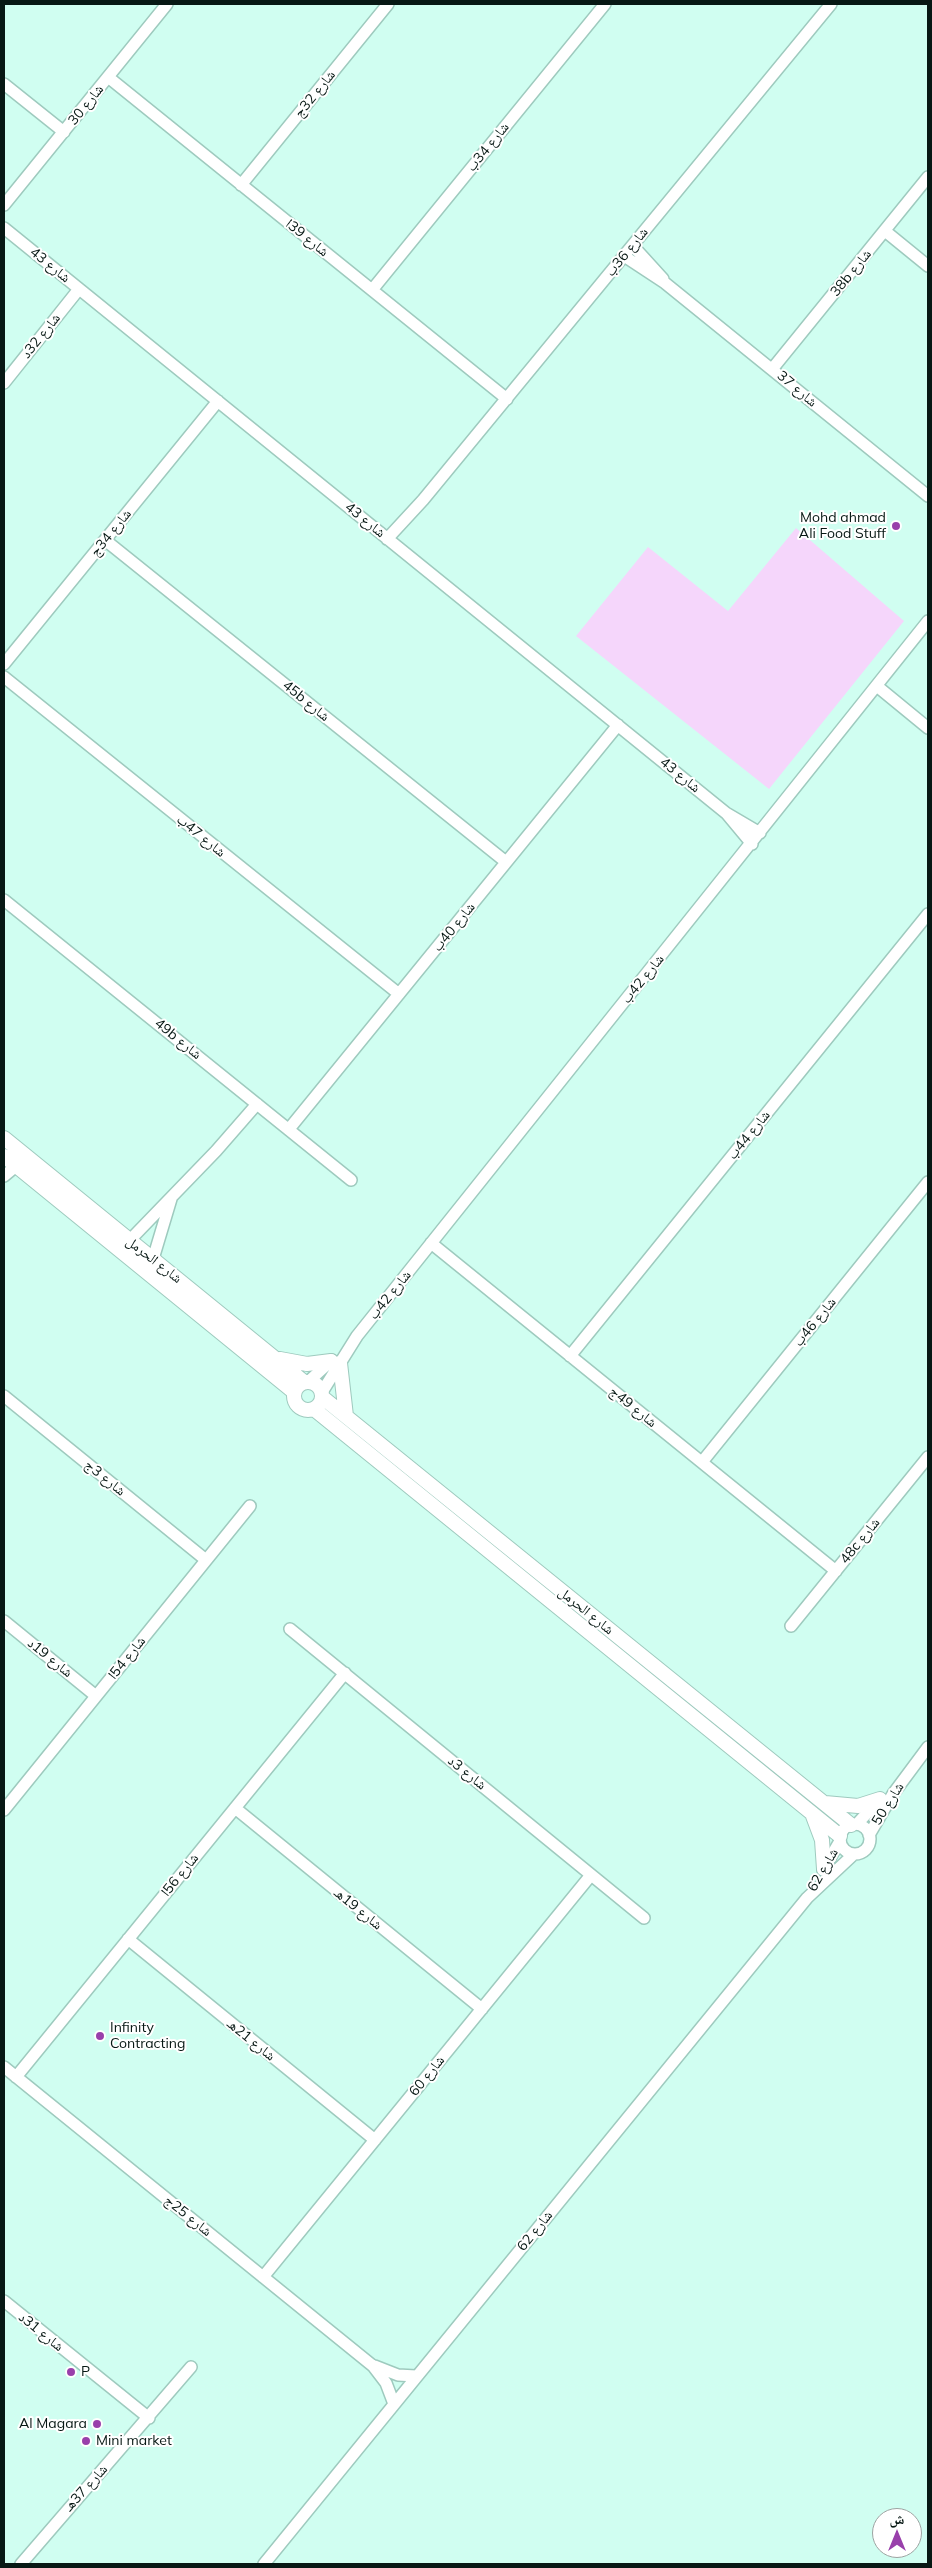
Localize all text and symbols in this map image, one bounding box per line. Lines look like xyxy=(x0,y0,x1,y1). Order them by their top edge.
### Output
street label: شارع 32ج xyxy=(291,67,339,121)
street label: شارع 30 xyxy=(65,81,107,129)
street label: شارع 34ب xyxy=(463,119,513,175)
street label: شارع 39ا xyxy=(282,216,332,260)
street label: شارع 36ب xyxy=(602,224,652,280)
street label: شارع 43 xyxy=(26,244,74,286)
street label: 38b شارع xyxy=(827,246,875,300)
street label: شارع 32د xyxy=(18,310,64,362)
street label: شارع 37 xyxy=(774,367,820,411)
street label: شارع 43 xyxy=(341,499,389,541)
street label: شارع 34ج xyxy=(87,506,135,560)
place label: Mohd ahmad Ali Food Stuff xyxy=(799,510,886,542)
marker: Mohd ahmad Ali Food Stuff xyxy=(890,520,902,532)
street label: 45b شارع xyxy=(279,677,333,725)
street label: شارع 43 xyxy=(656,754,704,796)
street label: شارع 47ب xyxy=(173,811,229,861)
street label: شارع 40ب xyxy=(429,899,479,955)
street label: شارع 42ب xyxy=(618,951,668,1007)
street label: 49b شارع xyxy=(151,1015,205,1063)
street label: شارع 44ب xyxy=(724,1107,774,1163)
street label: شارع الحرمل xyxy=(123,1233,185,1287)
street label: شارع 42ب xyxy=(365,1267,415,1323)
street label: شارع 46ب xyxy=(790,1294,840,1350)
street label: شارع 49ج xyxy=(606,1383,660,1431)
street label: شارع 3ج xyxy=(81,1457,129,1499)
street label: 48c شارع xyxy=(836,1515,884,1567)
street label: شارع الحرمل xyxy=(555,1584,617,1638)
street label: شارع 54ا xyxy=(105,1633,149,1683)
street label: شارع 19د xyxy=(24,1635,76,1681)
street label: شارع 3د xyxy=(444,1752,490,1794)
street label: شارع 50 xyxy=(868,1780,908,1828)
street label: شارع 62 xyxy=(804,1845,842,1895)
street label: شارع 56ا xyxy=(158,1850,202,1900)
street label: شارع 19هـ xyxy=(331,1884,385,1934)
street label: شارع 21هـ xyxy=(224,2015,278,2065)
place label: Infinity Contracting xyxy=(110,2020,185,2052)
marker: Infinity Contracting xyxy=(94,2030,106,2042)
street label: شارع 60 xyxy=(406,2052,448,2100)
street label: شارع 25ج xyxy=(161,2192,215,2240)
street label: شارع 62 xyxy=(514,2207,556,2255)
street label: شارع 31د xyxy=(15,2309,67,2355)
place label: P xyxy=(81,2364,90,2380)
marker: P xyxy=(65,2366,77,2378)
place label: Al Magara xyxy=(19,2416,87,2432)
marker: Al Magara xyxy=(91,2418,103,2430)
place label: Mini market xyxy=(96,2433,172,2449)
marker: Mini market xyxy=(80,2435,92,2447)
street label: شارع 37هـ xyxy=(61,2461,111,2515)
north arrow xyxy=(872,2508,922,2558)
text: ش xyxy=(890,2510,904,2528)

